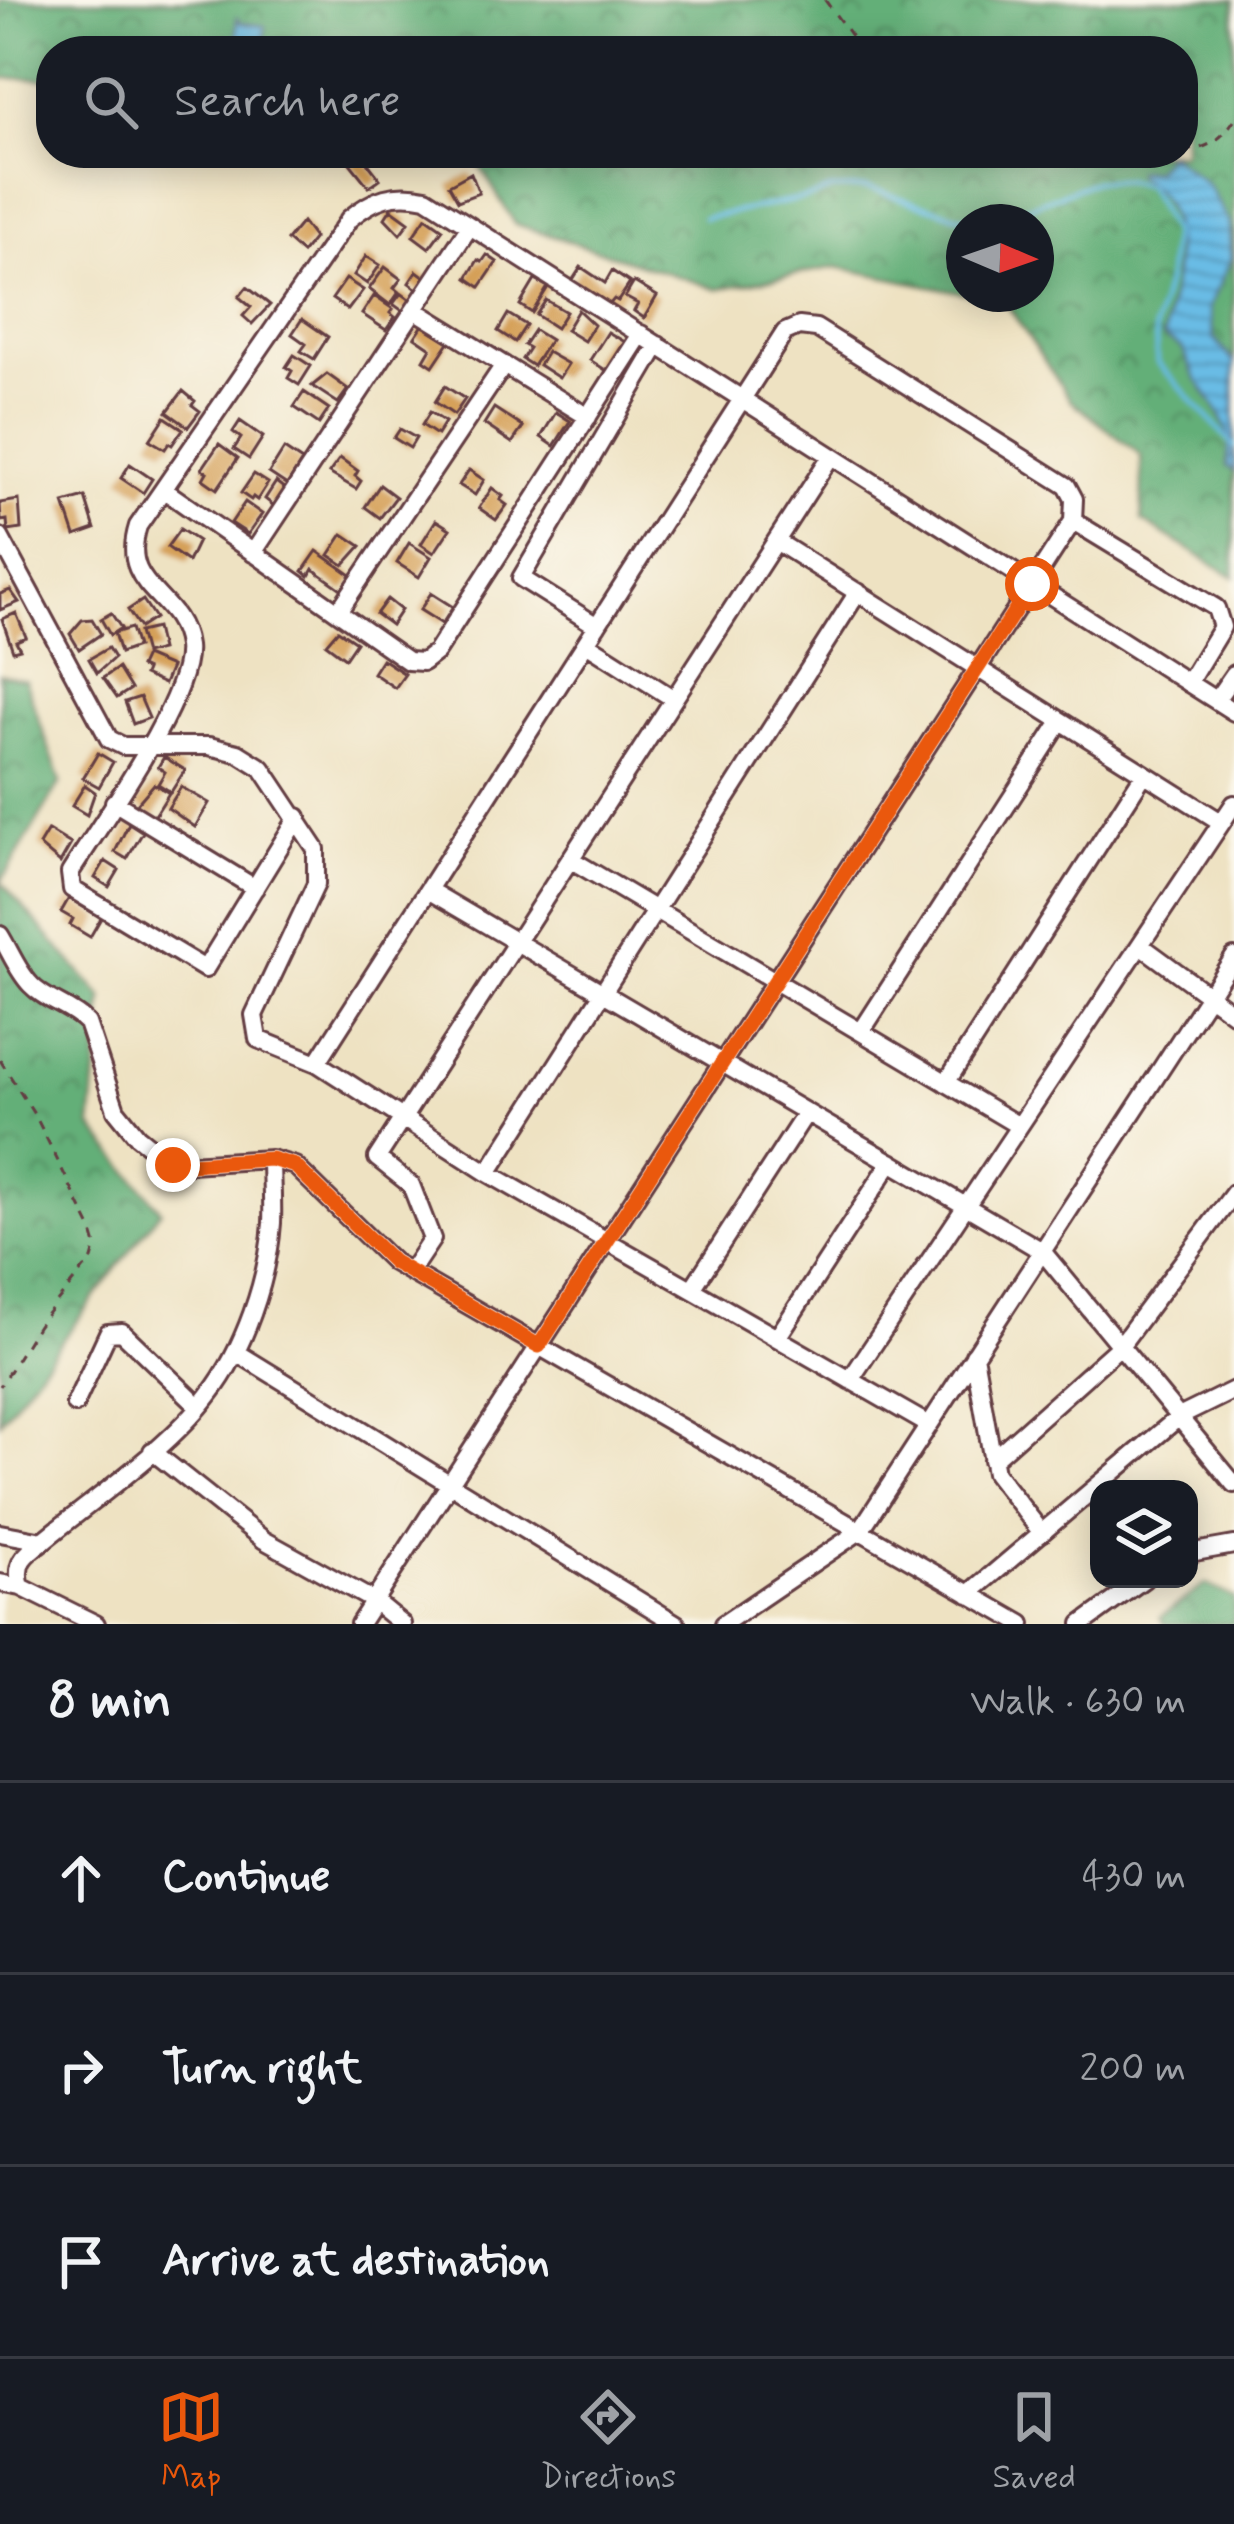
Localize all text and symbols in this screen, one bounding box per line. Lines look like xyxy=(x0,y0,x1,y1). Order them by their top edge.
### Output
search box xyxy=(36,36,1198,168)
icon: search xyxy=(78,69,144,135)
text: Search here xyxy=(174,73,401,132)
north arrow xyxy=(946,204,1054,312)
route start xyxy=(1005,557,1059,611)
route end xyxy=(146,1138,200,1192)
map controls xyxy=(1090,1480,1198,1588)
button: layers xyxy=(1090,1480,1198,1588)
text: 8 min xyxy=(48,1669,171,1735)
text: Walk · 630 m xyxy=(970,1677,1186,1728)
icon: ahead xyxy=(48,1845,114,1911)
text: Continue xyxy=(162,1848,330,1907)
text: 430 m xyxy=(1082,1852,1186,1903)
icon: right xyxy=(48,2037,114,2103)
text: Turn right xyxy=(162,2040,362,2099)
text: 200 m xyxy=(1080,2044,1186,2095)
icon: arrive xyxy=(48,2229,114,2295)
text: Arrive at destination xyxy=(162,2232,550,2291)
tab: Map xyxy=(158,2384,224,2500)
tab: Directions xyxy=(540,2384,676,2500)
tab: Saved xyxy=(992,2384,1076,2500)

